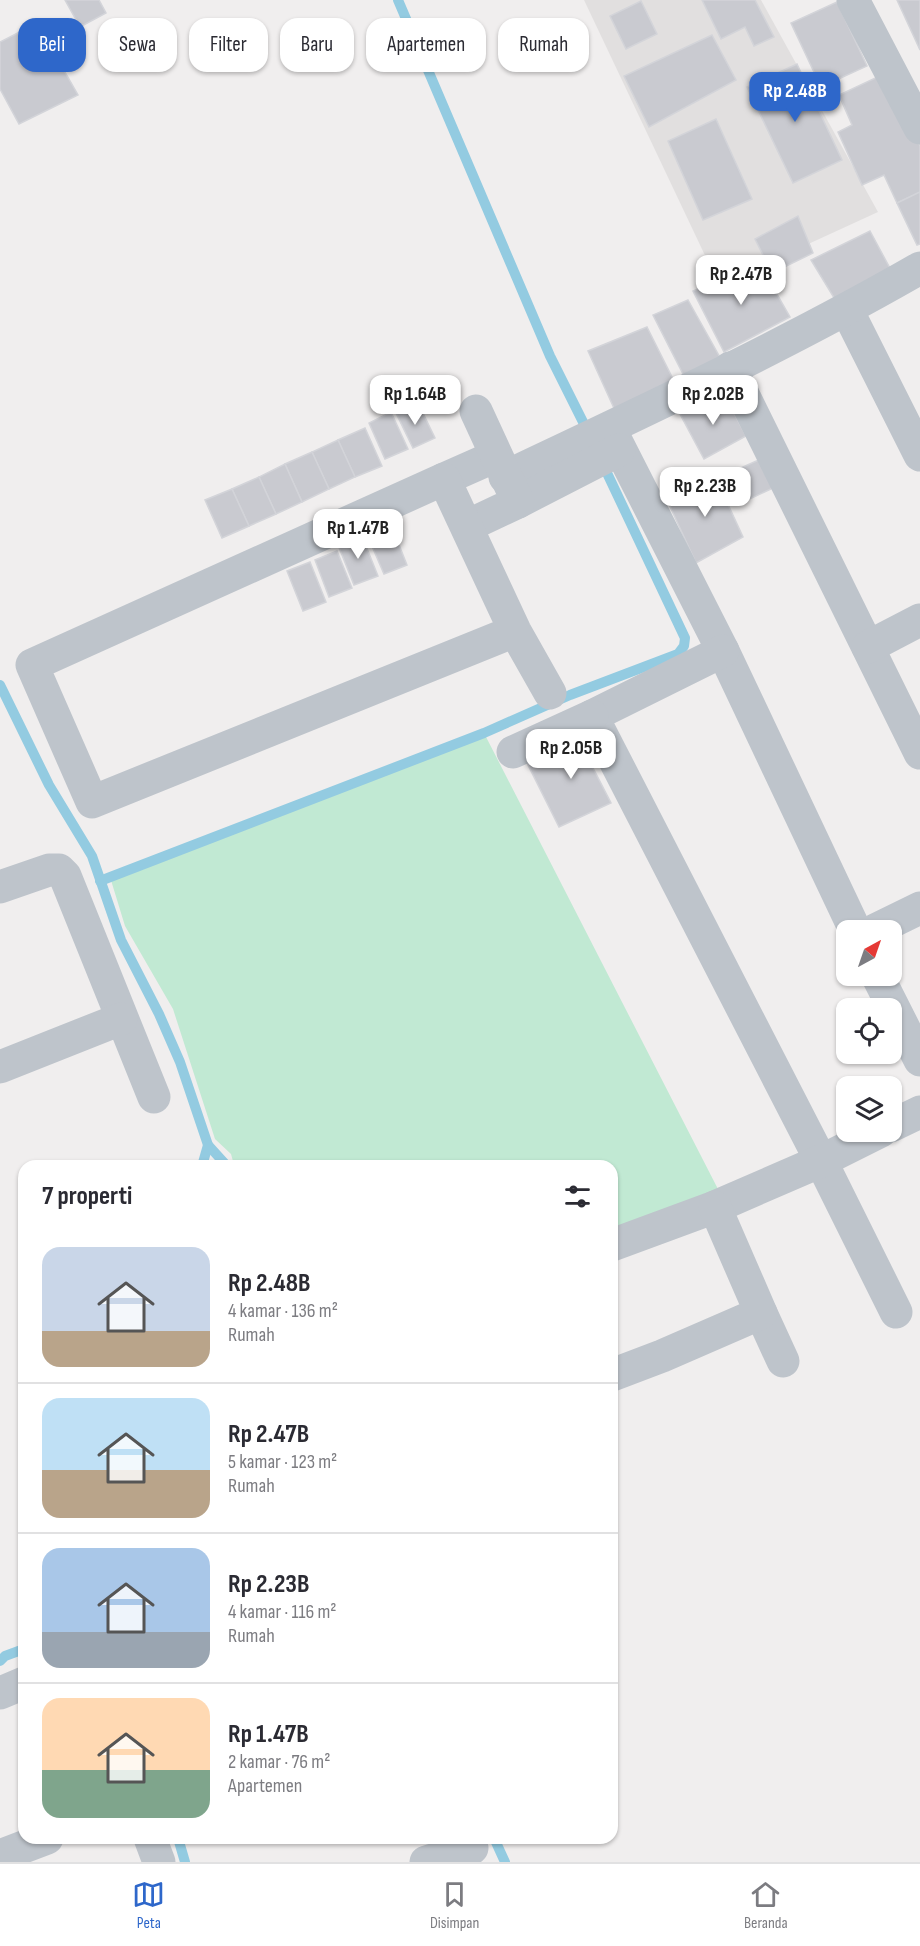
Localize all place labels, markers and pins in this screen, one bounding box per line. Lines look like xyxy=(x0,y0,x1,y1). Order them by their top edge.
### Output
pin: Rp 2.48B xyxy=(733,72,857,123)
pin: Rp 2.47B xyxy=(679,255,803,306)
pin: Rp 1.64B xyxy=(353,375,477,426)
pin: Rp 2.02B xyxy=(651,375,775,426)
pin: Rp 2.23B xyxy=(643,467,767,518)
pin: Rp 1.47B xyxy=(296,509,420,560)
pin: Rp 2.05B xyxy=(509,729,633,780)

